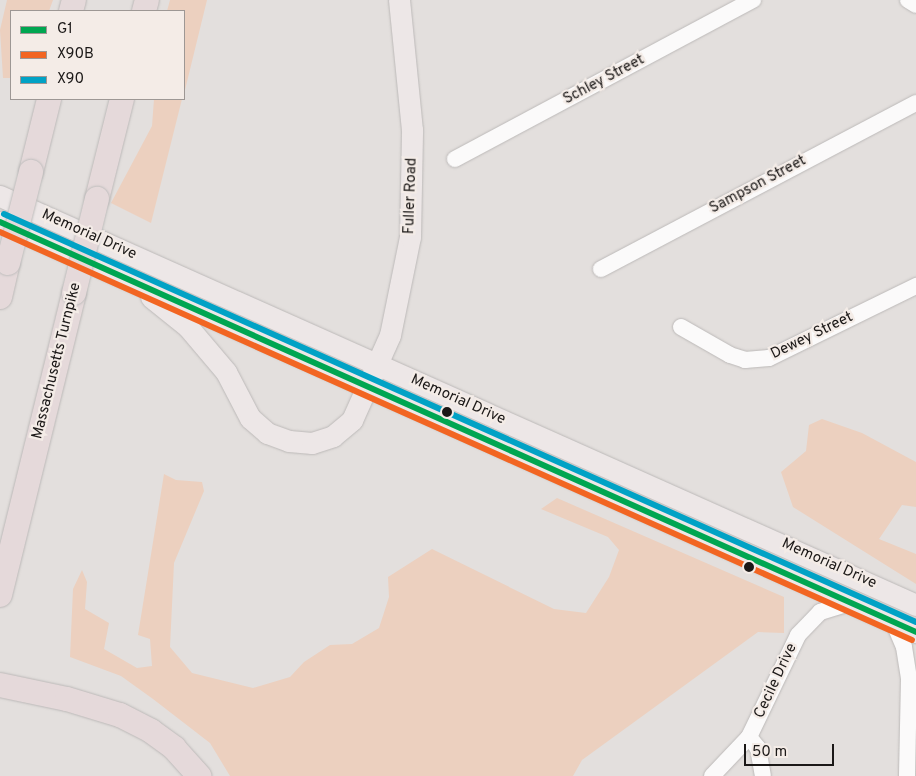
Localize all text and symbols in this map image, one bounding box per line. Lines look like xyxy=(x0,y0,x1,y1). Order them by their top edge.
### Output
legend xyxy=(10,10,185,100)
text: G1 xyxy=(57,20,73,39)
text: X90B xyxy=(57,45,94,64)
street label: Schley Street xyxy=(560,51,648,109)
text: X90 xyxy=(57,70,84,89)
street label: Sampson Street xyxy=(707,152,809,218)
street label: Fuller Road xyxy=(401,157,421,235)
street label: Memorial Drive xyxy=(39,206,139,264)
street label: Massachusetts Turnpike xyxy=(29,281,85,441)
street label: Dewey Street xyxy=(768,308,856,364)
street label: Memorial Drive xyxy=(408,371,508,429)
unlabelled marker xyxy=(442,407,452,417)
street label: Memorial Drive xyxy=(779,535,879,593)
unlabelled marker xyxy=(744,562,754,572)
street label: Cecile Drive xyxy=(751,641,801,721)
scale bar xyxy=(746,734,836,766)
text: 50 m xyxy=(752,743,787,762)

